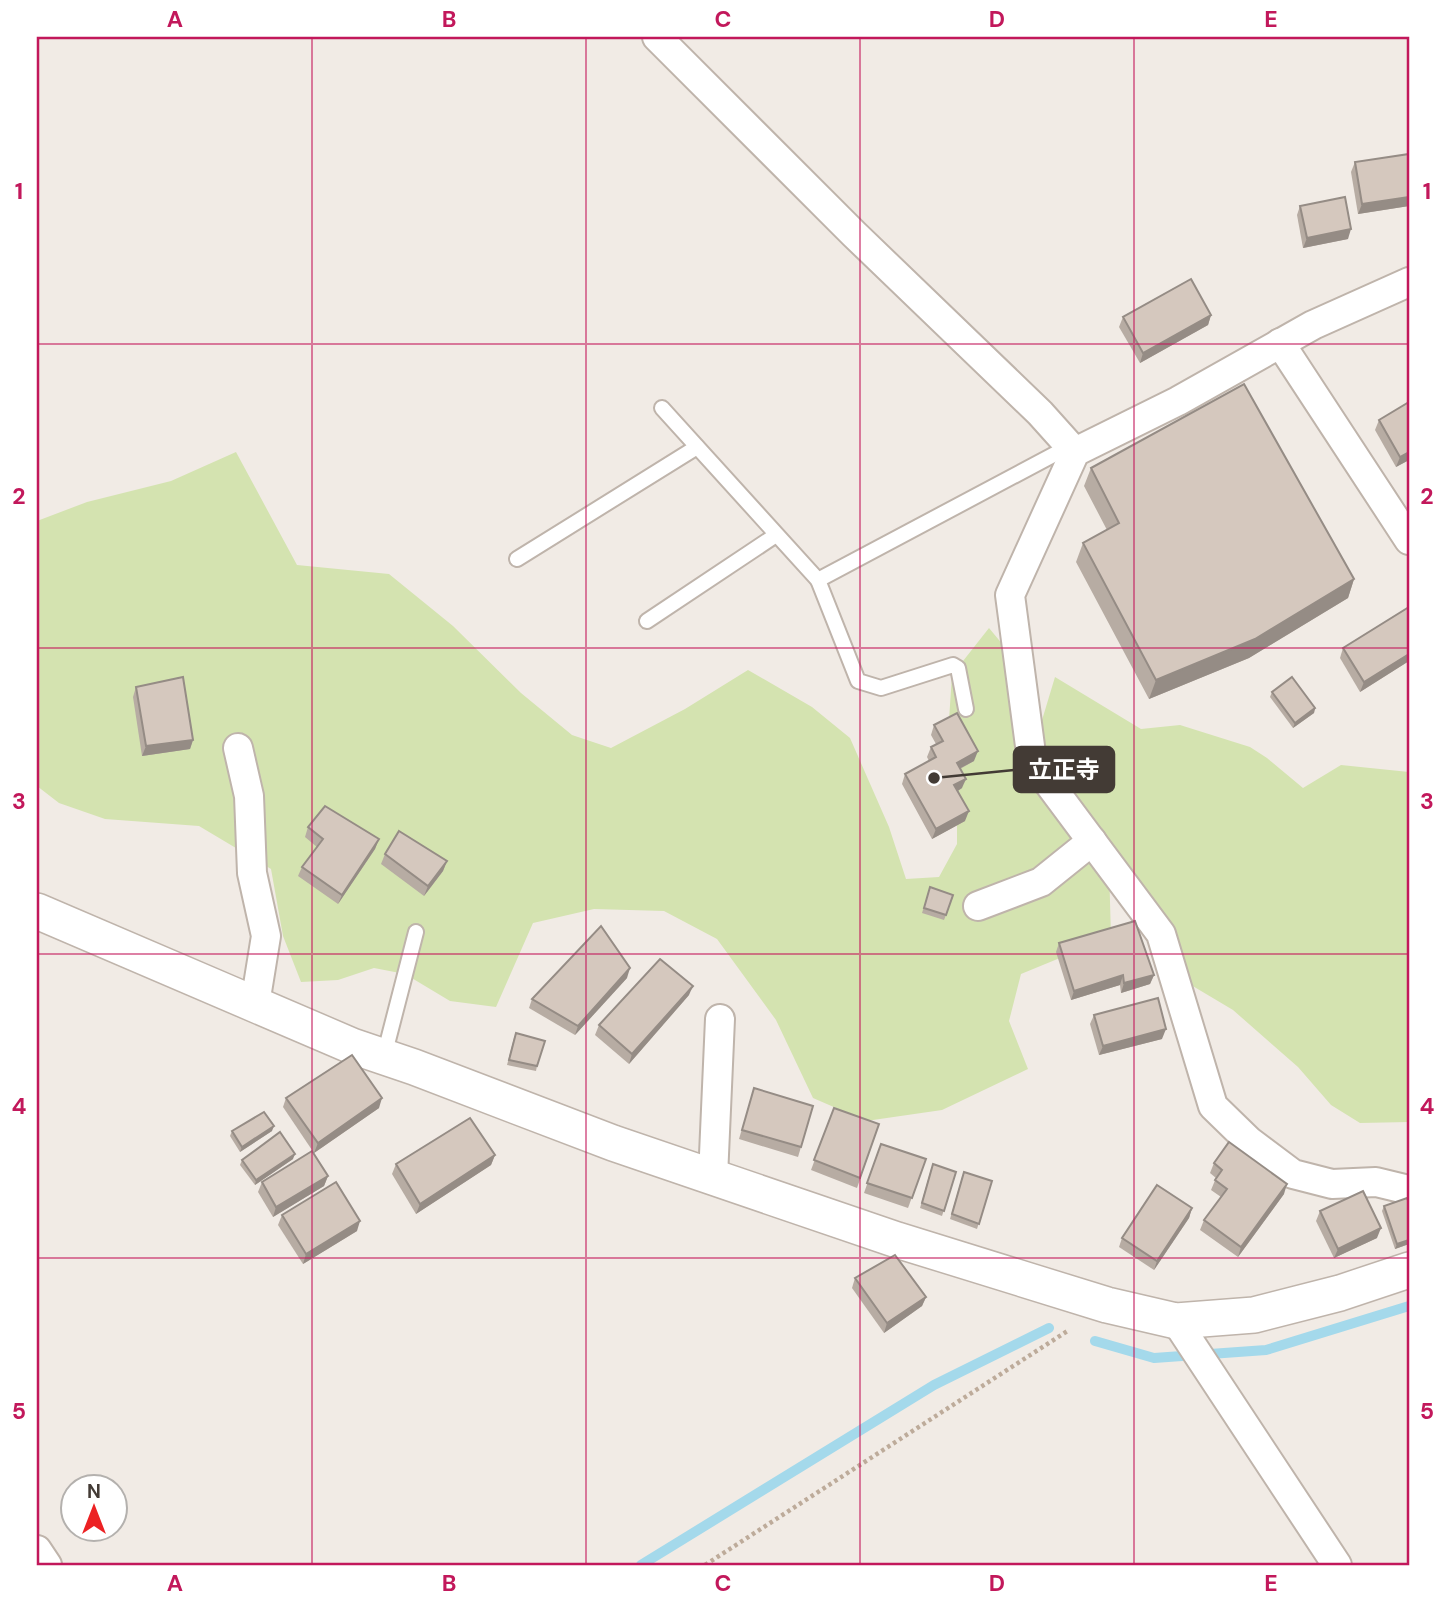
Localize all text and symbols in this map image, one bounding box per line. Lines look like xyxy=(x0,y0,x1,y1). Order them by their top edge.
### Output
text: A xyxy=(167,4,183,34)
text: B xyxy=(442,4,456,34)
text: C xyxy=(715,4,731,34)
text: D xyxy=(989,4,1005,34)
text: E xyxy=(1264,4,1278,34)
text: 1 xyxy=(15,176,23,206)
text: 1 xyxy=(1423,176,1431,206)
text: 2 xyxy=(12,481,26,511)
text: 2 xyxy=(1420,481,1434,511)
callout: 立正寺 xyxy=(1014,747,1114,792)
text: 立正寺 xyxy=(1028,754,1100,785)
text: 3 xyxy=(12,786,26,816)
text: 3 xyxy=(1420,786,1434,816)
text: 4 xyxy=(12,1091,27,1121)
text: 4 xyxy=(1420,1091,1435,1121)
text: 5 xyxy=(12,1396,26,1426)
text: 5 xyxy=(1420,1396,1434,1426)
north arrow xyxy=(60,1472,130,1542)
text: N xyxy=(87,1479,101,1504)
text: A xyxy=(167,1568,183,1598)
text: B xyxy=(442,1568,456,1598)
text: C xyxy=(715,1568,731,1598)
text: D xyxy=(989,1568,1005,1598)
text: E xyxy=(1264,1568,1278,1598)

